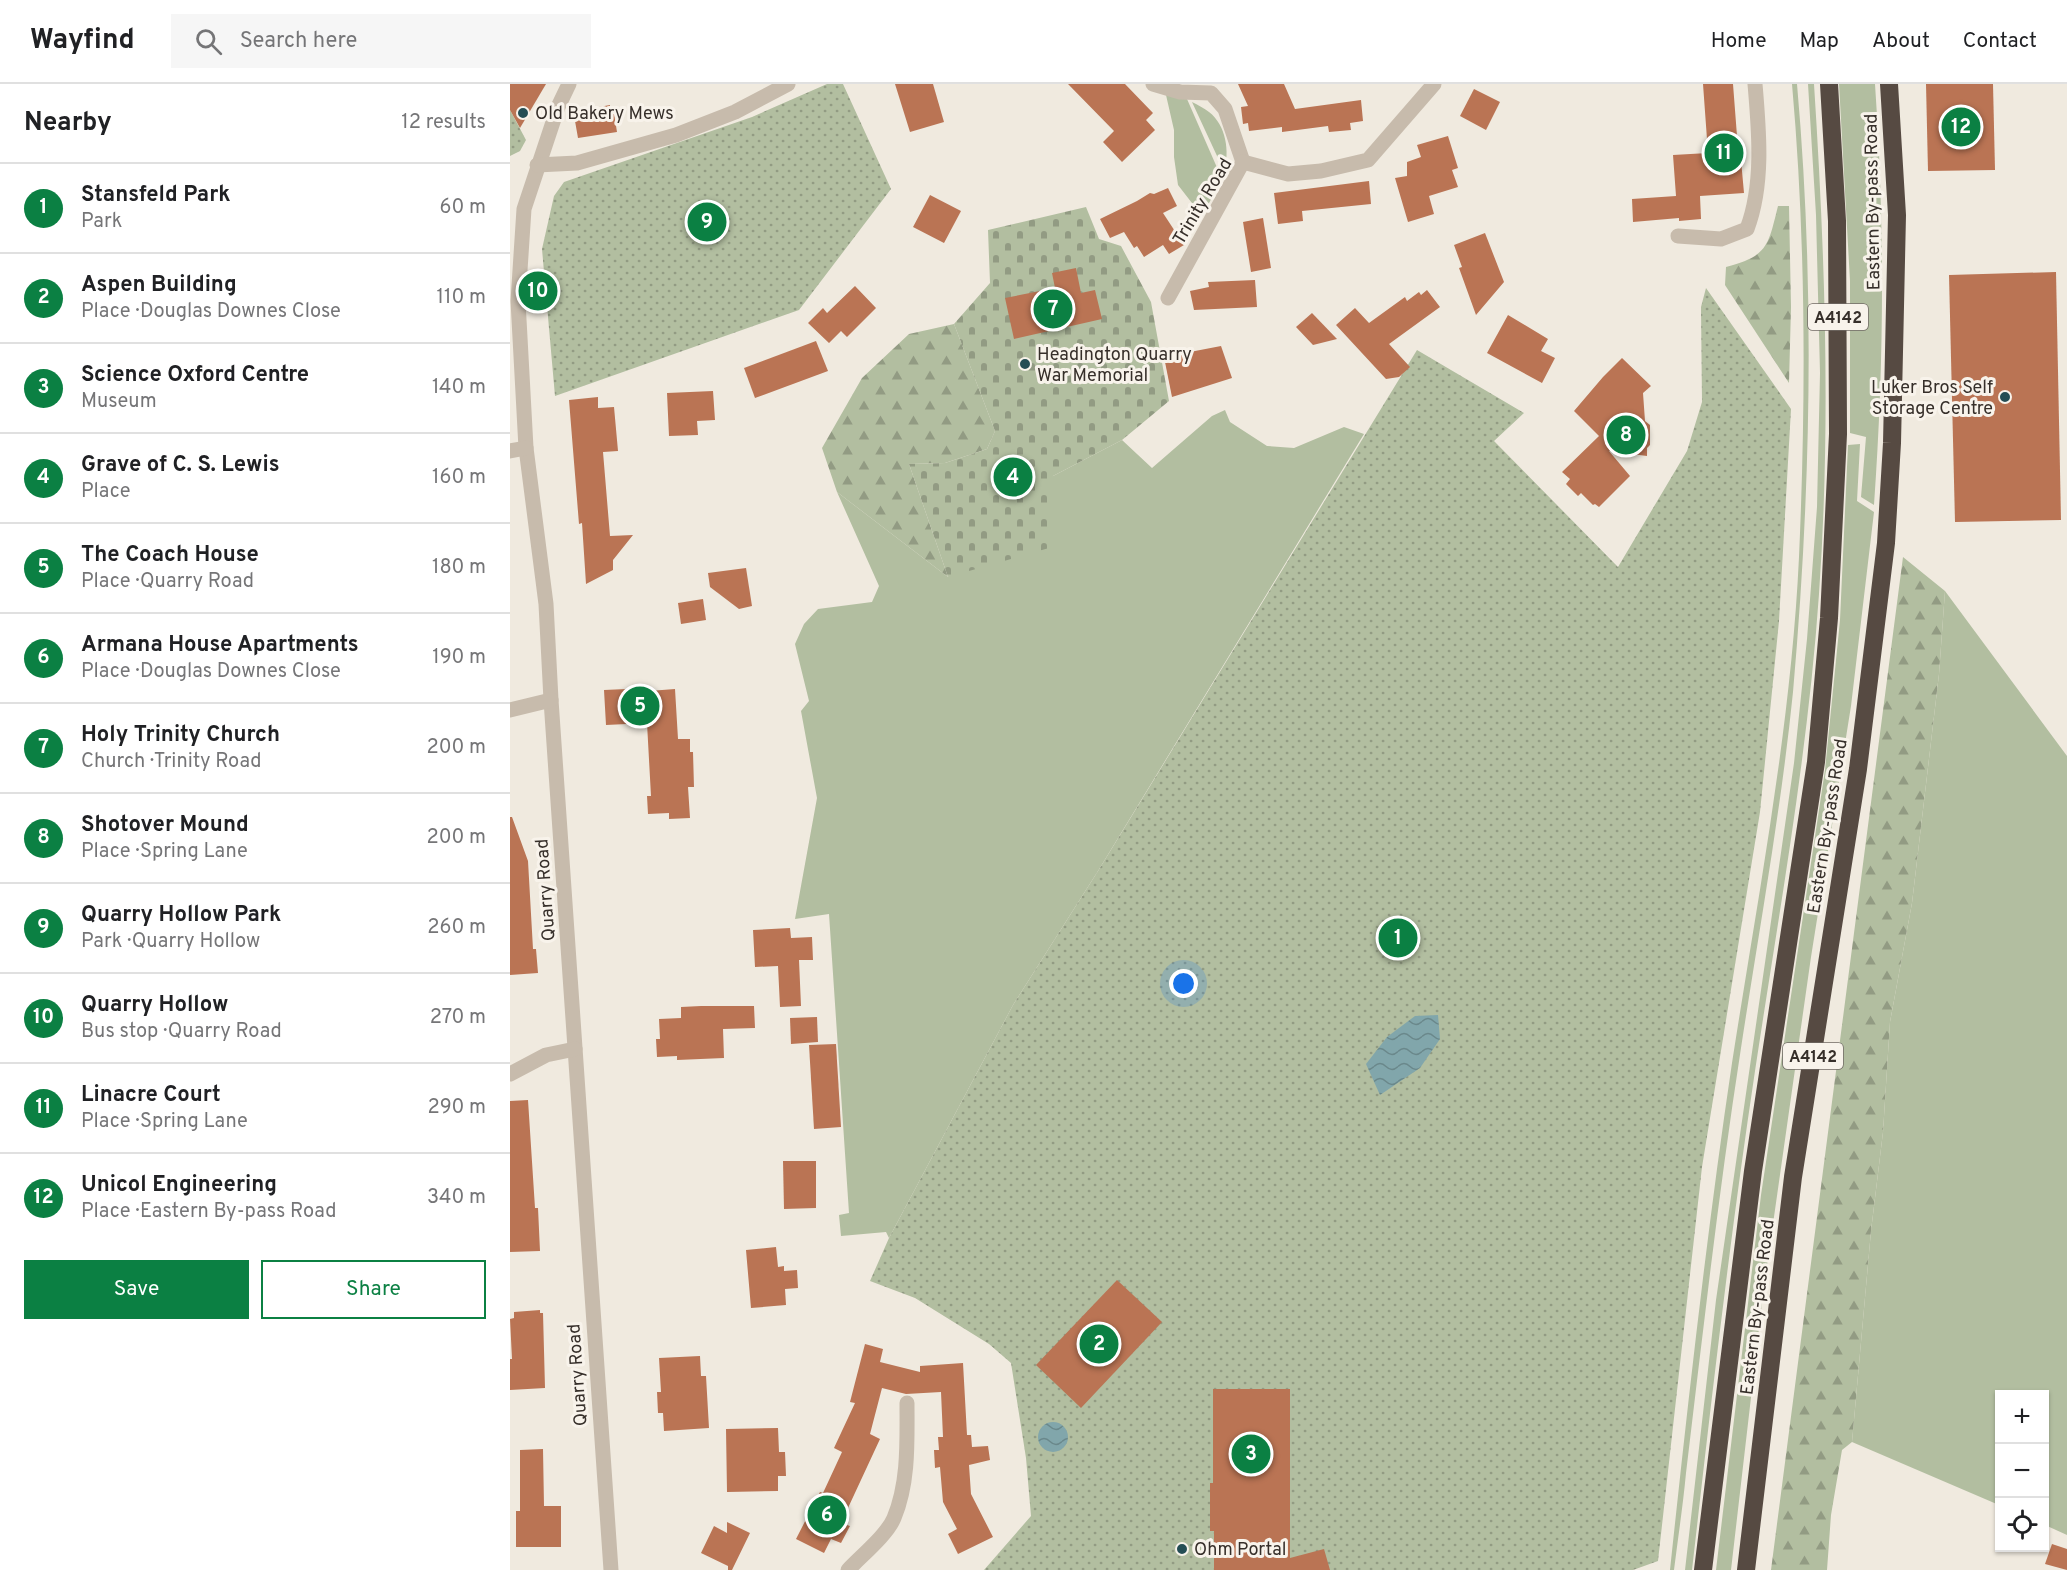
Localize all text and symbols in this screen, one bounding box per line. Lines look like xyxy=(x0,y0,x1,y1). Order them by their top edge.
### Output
search box xyxy=(171,14,591,68)
text: Wayfind xyxy=(30,23,135,59)
icon: search xyxy=(192,25,225,58)
text: Search here xyxy=(240,28,357,55)
text: Home xyxy=(1711,28,1767,55)
text: Map xyxy=(1800,28,1839,55)
text: About xyxy=(1872,28,1930,55)
text: Contact xyxy=(1963,28,2037,55)
place label: Old Bakery Mews xyxy=(535,103,674,126)
pin: 12 xyxy=(1942,104,1980,150)
marker: Old Bakery Mews xyxy=(516,106,530,120)
text: Nearby xyxy=(24,107,112,140)
text: 12 results xyxy=(401,110,486,136)
street label: Eastern By-pass Road xyxy=(1860,113,1887,291)
pin: 11 xyxy=(1704,130,1744,176)
street label: Trinity Road xyxy=(1168,154,1238,249)
text: Stansfeld Park xyxy=(81,182,230,209)
text: 1 xyxy=(40,195,48,221)
text: 60 m xyxy=(440,195,486,221)
pin: 9 xyxy=(688,200,726,244)
text: Park xyxy=(81,209,122,235)
pin: 10 xyxy=(519,268,558,314)
text: Aspen Building xyxy=(81,272,237,299)
text: 2 xyxy=(37,285,50,311)
text: 110 m xyxy=(437,285,486,311)
pin: 7 xyxy=(1034,286,1072,332)
text: Place · Douglas Downes Close xyxy=(81,299,341,325)
road number: A4142 xyxy=(1808,304,1868,330)
place label: Headington Quarry War Memorial xyxy=(1037,344,1192,388)
marker: Headington Quarry War Memorial xyxy=(1018,357,1032,371)
text: Science Oxford Centre xyxy=(81,362,309,389)
text: 3 xyxy=(38,375,50,401)
text: 140 m xyxy=(432,375,486,401)
place label: Luker Bros Self Storage Centre xyxy=(1871,377,1993,421)
text: Museum xyxy=(81,389,157,415)
marker: Luker Bros Self Storage Centre xyxy=(1998,390,2012,404)
pin: 8 xyxy=(1606,412,1646,458)
text: Grave of C. S. Lewis xyxy=(81,452,279,479)
pin: 4 xyxy=(994,454,1032,500)
text: 4 xyxy=(37,465,50,491)
text: 160 m xyxy=(432,465,486,491)
text: Place xyxy=(81,479,131,505)
text: The Coach House xyxy=(81,542,259,569)
text: 5 xyxy=(37,555,50,581)
text: 180 m xyxy=(432,555,486,581)
text: Place · Quarry Road xyxy=(81,569,254,595)
text: Armana House Apartments xyxy=(81,632,359,659)
text: 6 xyxy=(37,645,50,671)
text: 190 m xyxy=(432,645,486,671)
text: Place · Douglas Downes Close xyxy=(81,659,341,685)
pin: 5 xyxy=(620,684,660,728)
text: Holy Trinity Church xyxy=(81,722,280,749)
text: 7 xyxy=(38,735,49,761)
text: 200 m xyxy=(427,735,486,761)
street label: Eastern By-pass Road xyxy=(1803,737,1854,915)
text: Church · Trinity Road xyxy=(81,749,262,775)
text: Shotover Mound xyxy=(81,812,249,839)
text: 8 xyxy=(37,825,50,851)
text: 200 m xyxy=(427,825,486,851)
street label: Quarry Road xyxy=(531,838,562,942)
text: Place · Spring Lane xyxy=(81,839,248,865)
text: Quarry Hollow Park xyxy=(81,902,281,929)
text: 9 xyxy=(37,915,50,941)
text: 260 m xyxy=(427,915,486,941)
pin: 1 xyxy=(1378,916,1418,960)
text: Park · Quarry Hollow xyxy=(81,929,260,955)
your location xyxy=(1169,969,1198,998)
text: Quarry Hollow xyxy=(81,992,228,1019)
text: 10 xyxy=(33,1005,54,1031)
text: 270 m xyxy=(430,1005,486,1031)
text: Bus stop · Quarry Road xyxy=(81,1019,282,1045)
road number: A4142 xyxy=(1783,1043,1843,1069)
text: Linacre Court xyxy=(81,1082,221,1109)
text: 11 xyxy=(36,1095,52,1121)
text: 290 m xyxy=(428,1095,486,1121)
text: Place · Spring Lane xyxy=(81,1109,248,1135)
text: Unicol Engineering xyxy=(81,1172,277,1199)
text: 12 xyxy=(33,1185,54,1211)
text: 340 m xyxy=(427,1185,486,1211)
text: Place · Eastern By-pass Road xyxy=(81,1199,336,1225)
street label: Eastern By-pass Road xyxy=(1736,1218,1781,1396)
button: Save xyxy=(24,1260,249,1319)
button: Share xyxy=(261,1260,486,1319)
pin: 2 xyxy=(1080,1322,1118,1366)
street label: Quarry Road xyxy=(563,1323,594,1427)
map controls xyxy=(1995,1390,2049,1552)
button: + xyxy=(1995,1390,2049,1444)
pin: 3 xyxy=(1232,1432,1270,1476)
button: − xyxy=(1995,1444,2049,1498)
pin: 6 xyxy=(808,1492,846,1538)
button: locate xyxy=(1995,1498,2049,1552)
place label: Ohm Portal xyxy=(1194,1539,1286,1562)
marker: Ohm Portal xyxy=(1175,1542,1189,1556)

